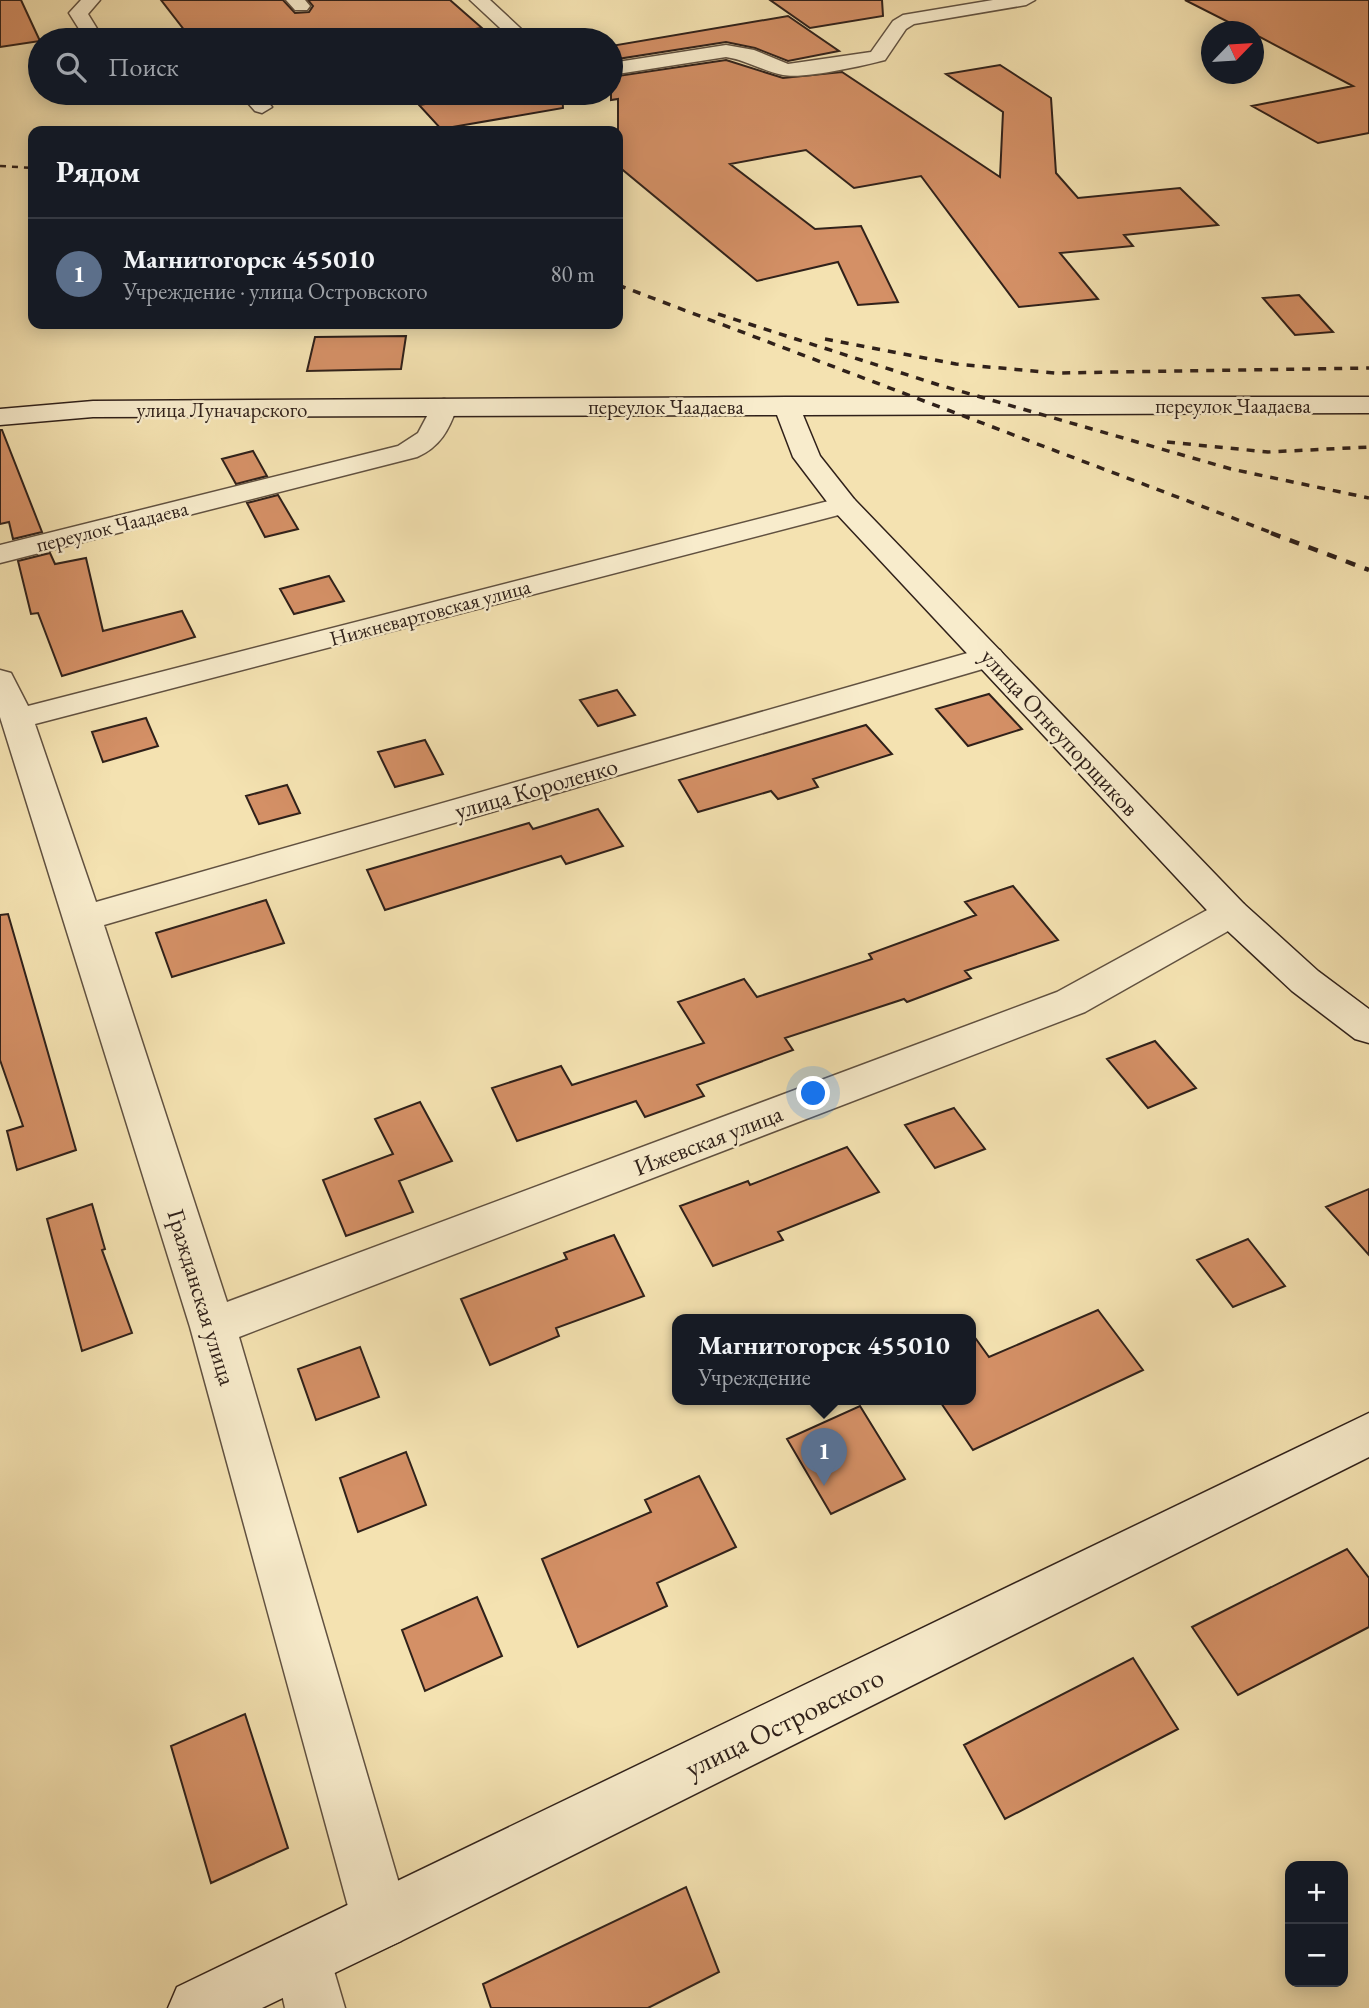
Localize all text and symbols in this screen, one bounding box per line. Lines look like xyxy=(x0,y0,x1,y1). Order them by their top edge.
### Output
north arrow xyxy=(1201,21,1264,84)
search box xyxy=(28,28,623,105)
icon: search xyxy=(52,48,90,86)
text: Поиск xyxy=(108,50,179,84)
text: Рядом xyxy=(56,152,140,191)
text: Магнитогорск 455010 xyxy=(123,242,375,276)
text: 1 xyxy=(73,259,85,289)
text: 80 m xyxy=(550,259,595,289)
text: Учреждение · улица Островского xyxy=(123,276,428,306)
street label: переулок Чаадаева xyxy=(1155,392,1311,419)
street label: переулок Чаадаева xyxy=(588,393,744,420)
street label: улица Луначарского xyxy=(136,396,308,423)
street label: переулок Чаадаева xyxy=(33,494,191,558)
street label: Нижневартовская улица xyxy=(327,572,534,652)
street label: улица Огнеупорщиков xyxy=(974,641,1146,823)
street label: улица Короленко xyxy=(451,750,621,826)
your location xyxy=(796,1076,830,1110)
street label: Ижевская улица xyxy=(629,1097,787,1183)
street label: Гражданская улица xyxy=(160,1205,244,1389)
popup xyxy=(672,1314,976,1405)
text: Магнитогорск 455010 xyxy=(698,1328,950,1362)
text: Учреждение xyxy=(698,1362,811,1392)
pin: 1 xyxy=(801,1428,847,1486)
street label: улица Островского xyxy=(679,1658,889,1786)
map controls xyxy=(1285,1861,1348,1987)
button: + xyxy=(1285,1861,1348,1924)
button: − xyxy=(1285,1924,1348,1987)

